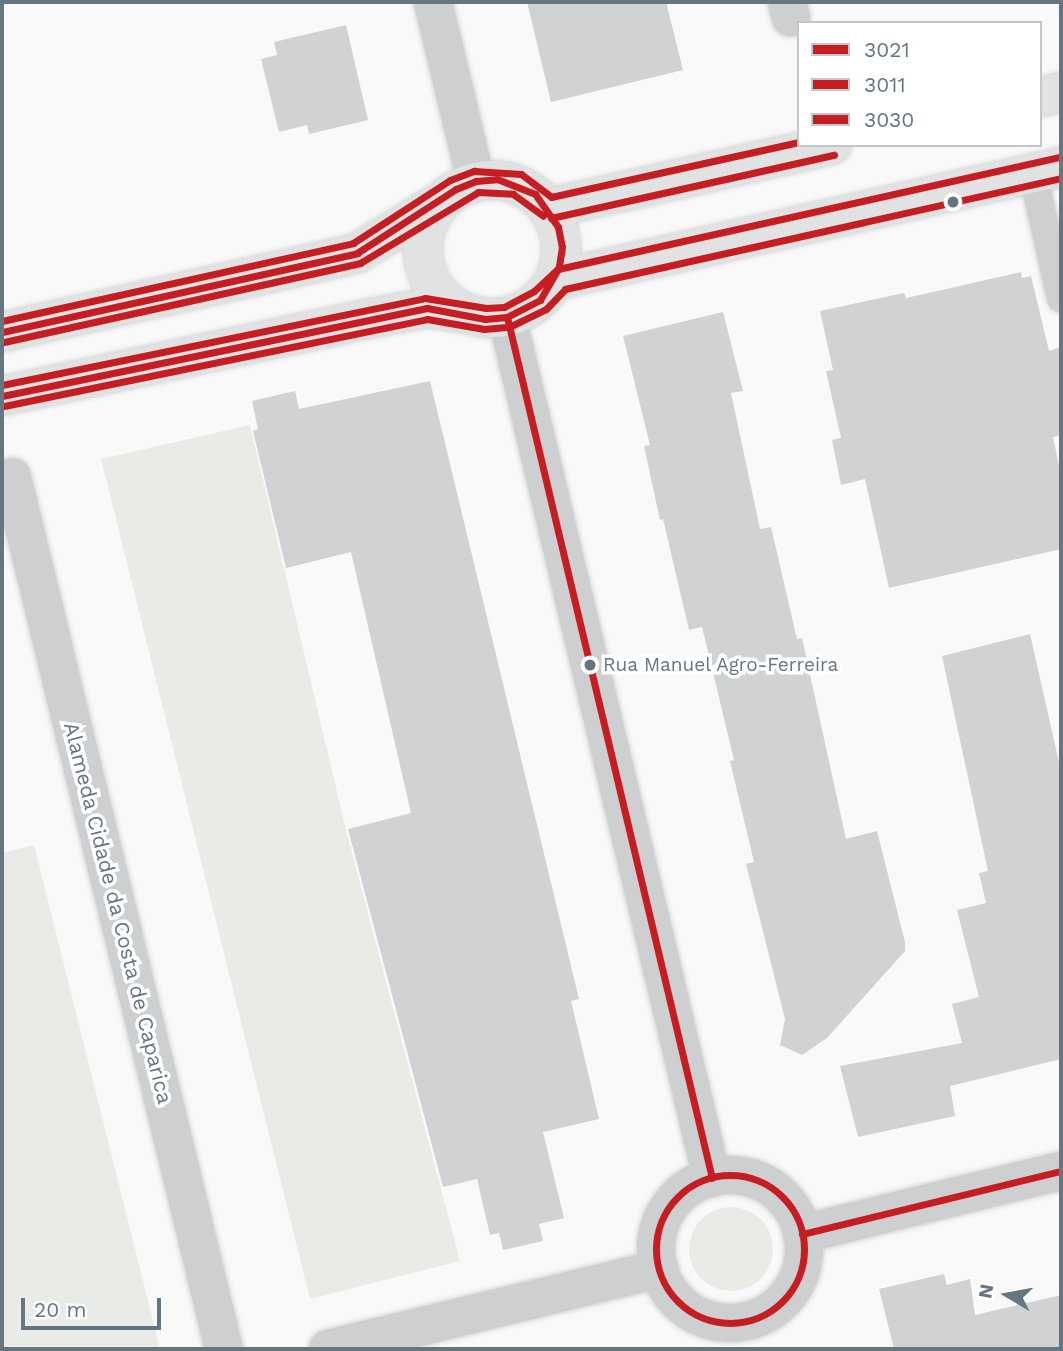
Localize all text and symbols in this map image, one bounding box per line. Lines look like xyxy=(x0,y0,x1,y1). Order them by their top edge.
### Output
legend xyxy=(797,21,1042,147)
text: 3021 xyxy=(864,37,910,62)
text: 3011 xyxy=(864,72,906,97)
text: 3030 xyxy=(864,107,914,132)
unlabelled marker xyxy=(946,195,960,209)
place label: Rua Manuel Agro-Ferreira xyxy=(603,654,840,676)
marker: Rua Manuel Agro-Ferreira xyxy=(583,658,597,672)
street label: Alameda Cidade da Costa de Caparica xyxy=(58,719,178,1107)
north arrow xyxy=(972,1260,1042,1330)
text: N xyxy=(973,1282,998,1300)
scale bar xyxy=(24,1284,164,1328)
text: 20 m xyxy=(34,1297,86,1322)

